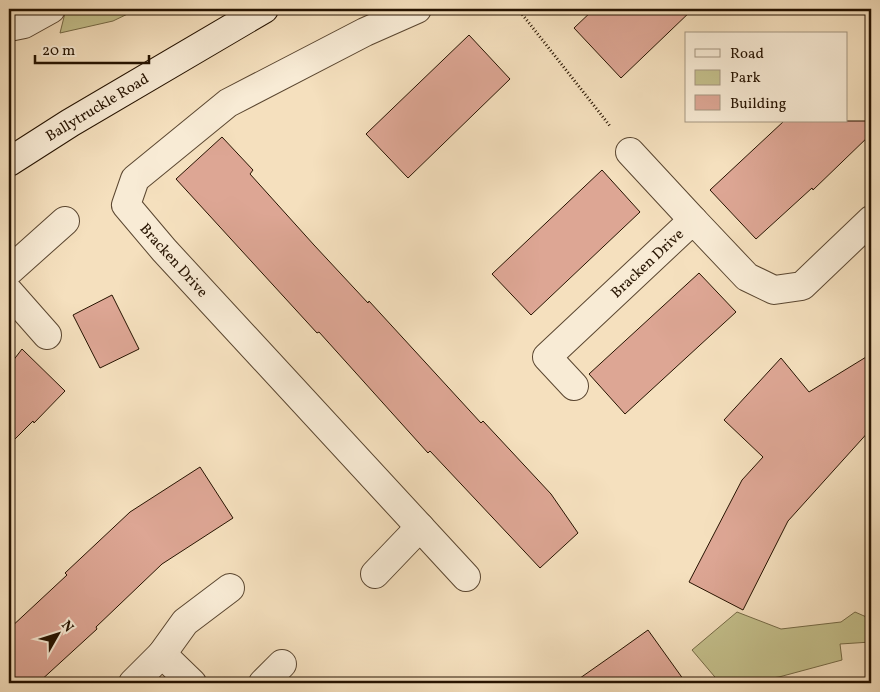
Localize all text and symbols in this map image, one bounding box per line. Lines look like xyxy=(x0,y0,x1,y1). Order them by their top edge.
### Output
scale bar xyxy=(35,32,149,64)
legend xyxy=(685,32,848,122)
text: 20 m xyxy=(42,41,75,62)
text: Road xyxy=(730,44,764,65)
text: Park xyxy=(730,68,761,89)
street label: Ballytruckle Road xyxy=(42,69,153,147)
text: Building xyxy=(730,94,787,115)
street label: Bracken Drive xyxy=(134,219,212,303)
street label: Bracken Drive xyxy=(607,225,689,304)
north arrow xyxy=(32,610,82,660)
text: N xyxy=(56,617,78,637)

